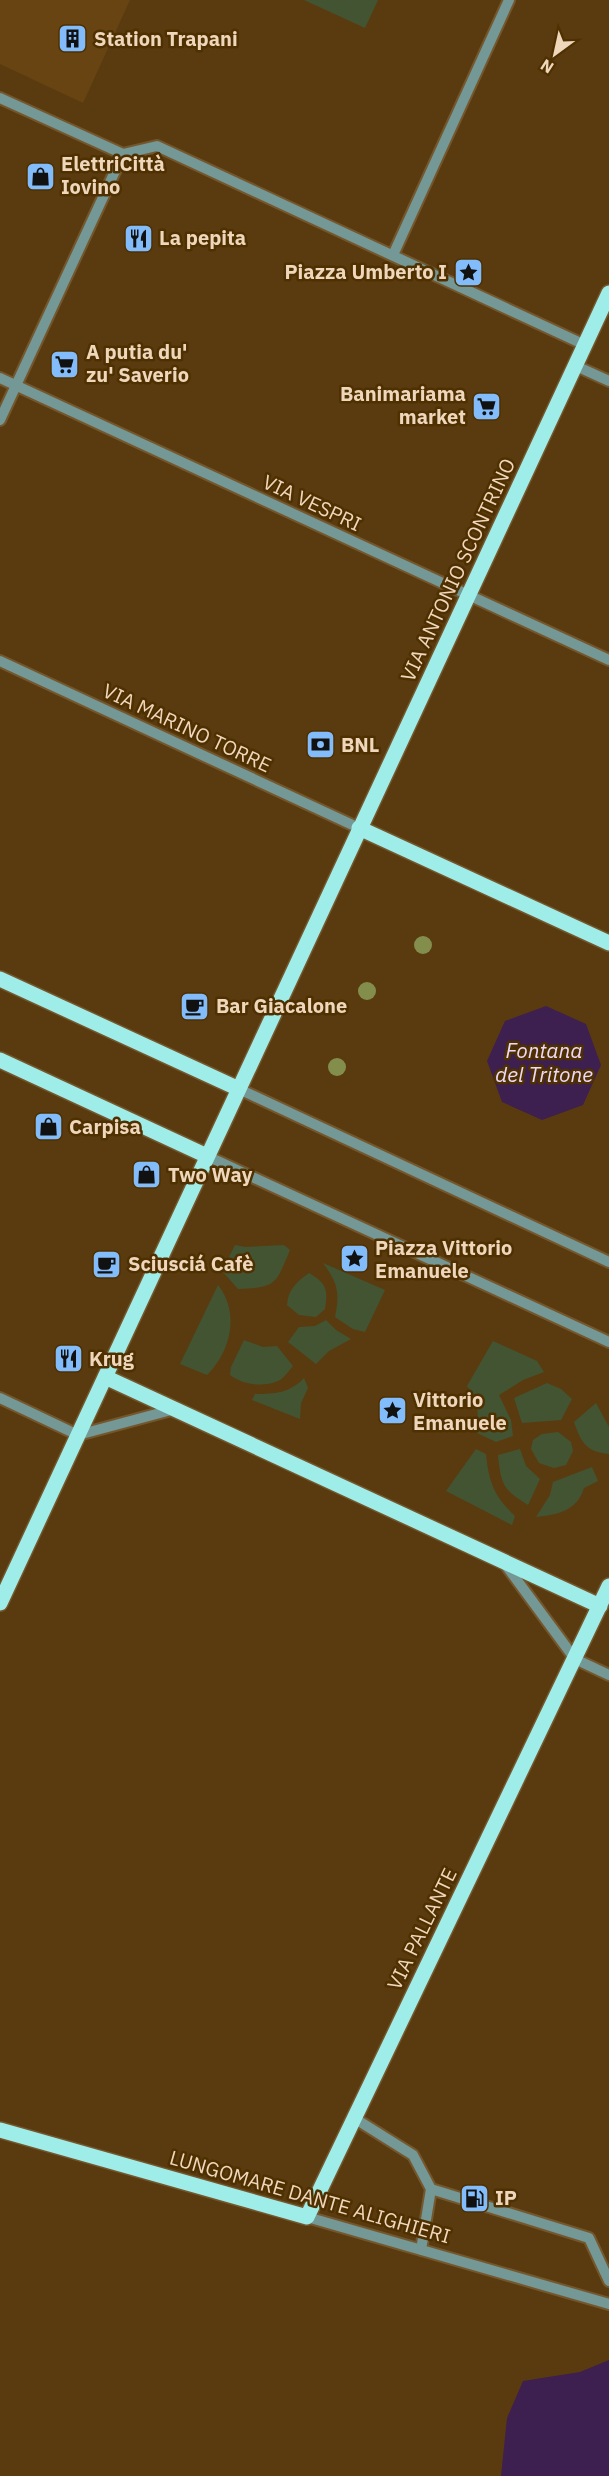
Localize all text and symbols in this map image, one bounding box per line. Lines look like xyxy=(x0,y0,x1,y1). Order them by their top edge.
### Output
building icon: Station Trapani xyxy=(57,23,89,55)
north arrow xyxy=(525,24,585,84)
place label: Station Trapani xyxy=(94,25,238,52)
text: N xyxy=(537,55,557,78)
place label: ElettriCittà Iovino xyxy=(61,150,165,200)
shop icon: ElettriCittà Iovino xyxy=(24,160,56,192)
restaurant icon: La pepita xyxy=(122,222,154,254)
place label: La pepita xyxy=(159,224,246,251)
place icon: Piazza Umberto I xyxy=(452,256,484,288)
place label: Piazza Umberto I xyxy=(284,258,447,285)
place label: A putia du' zu' Saverio xyxy=(86,338,189,388)
supermarket icon: A putia du' zu' Saverio xyxy=(49,348,81,380)
place label: Banimariama market xyxy=(340,380,466,430)
supermarket icon: Banimariama market xyxy=(471,390,503,422)
street label: VIA ANTONIO SCONTRINO xyxy=(394,454,521,686)
street label: VIA VESPRI xyxy=(258,468,366,537)
street label: VIA MARINO TORRE xyxy=(99,677,276,778)
bank icon: BNL xyxy=(304,729,336,761)
place label: BNL xyxy=(341,731,379,758)
cafe icon: Bar Giacalone xyxy=(179,990,211,1022)
place label: Bar Giacalone xyxy=(216,992,347,1019)
water label: Fontana del Tritone xyxy=(495,1036,593,1088)
shop icon: Carpisa xyxy=(32,1111,64,1143)
place label: Carpisa xyxy=(69,1113,141,1140)
shop icon: Two Way xyxy=(131,1159,163,1191)
place label: Two Way xyxy=(168,1161,253,1188)
place label: Piazza Vittorio Emanuele xyxy=(375,1234,512,1284)
place icon: Piazza Vittorio Emanuele xyxy=(338,1243,370,1275)
cafe icon: Sciusciá Cafè xyxy=(91,1248,123,1280)
place label: Sciusciá Cafè xyxy=(128,1250,253,1277)
restaurant icon: Krug xyxy=(52,1343,84,1375)
place label: Krug xyxy=(89,1345,135,1372)
place label: Vittorio Emanuele xyxy=(413,1386,507,1436)
place icon: Vittorio Emanuele xyxy=(376,1395,408,1427)
street label: VIA PALLANTE xyxy=(380,1863,463,1994)
street label: LUNGOMARE DANTE ALIGHIERI xyxy=(167,2143,454,2250)
fuel station icon: IP xyxy=(458,2182,490,2214)
place label: IP xyxy=(495,2184,517,2211)

